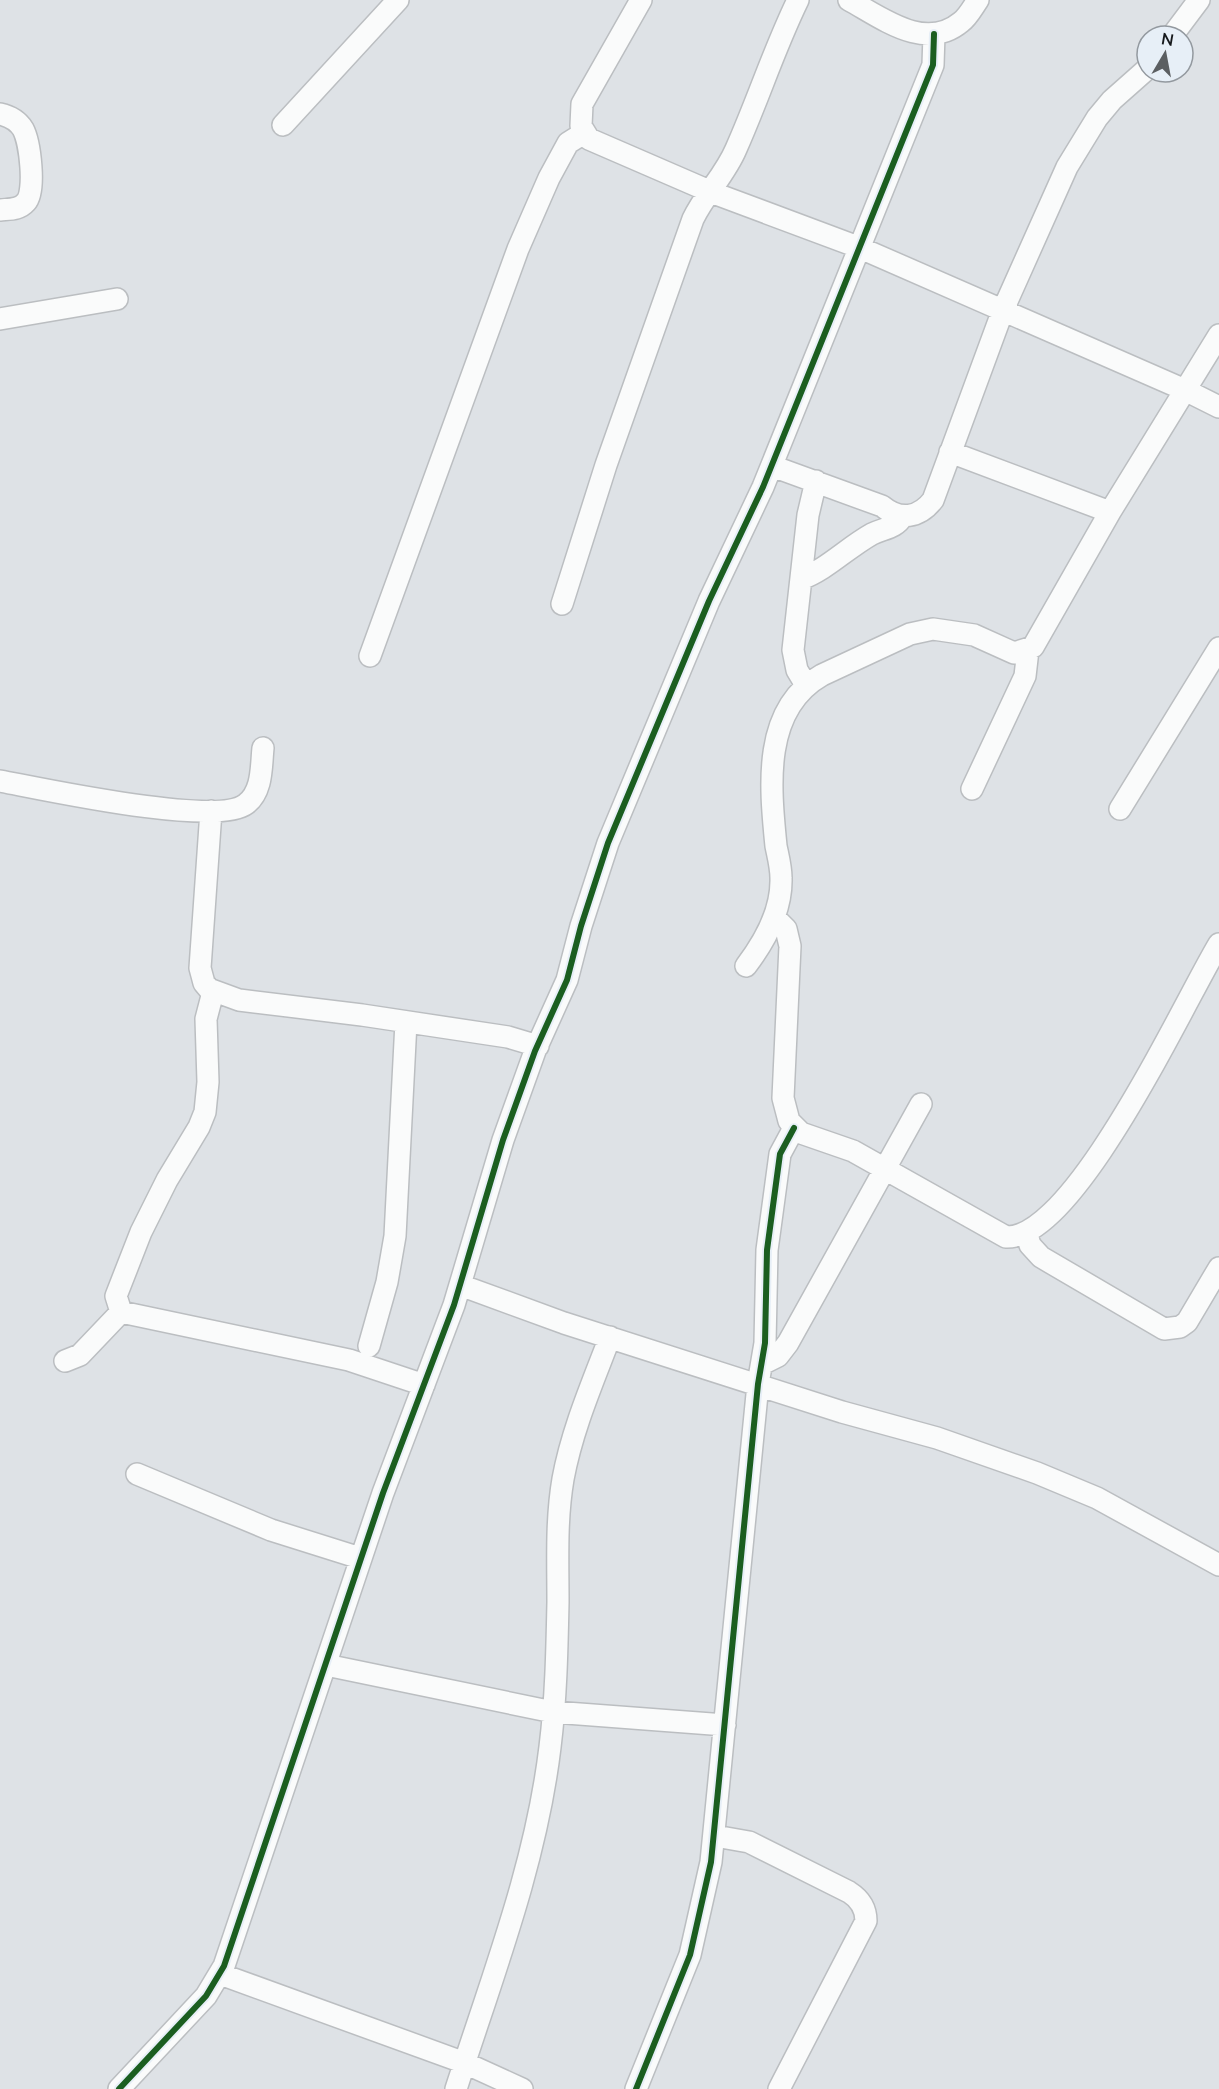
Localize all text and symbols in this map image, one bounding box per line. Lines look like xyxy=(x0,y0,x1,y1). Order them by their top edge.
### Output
north arrow xyxy=(1135,24,1195,84)
text: N xyxy=(1160,28,1175,49)

